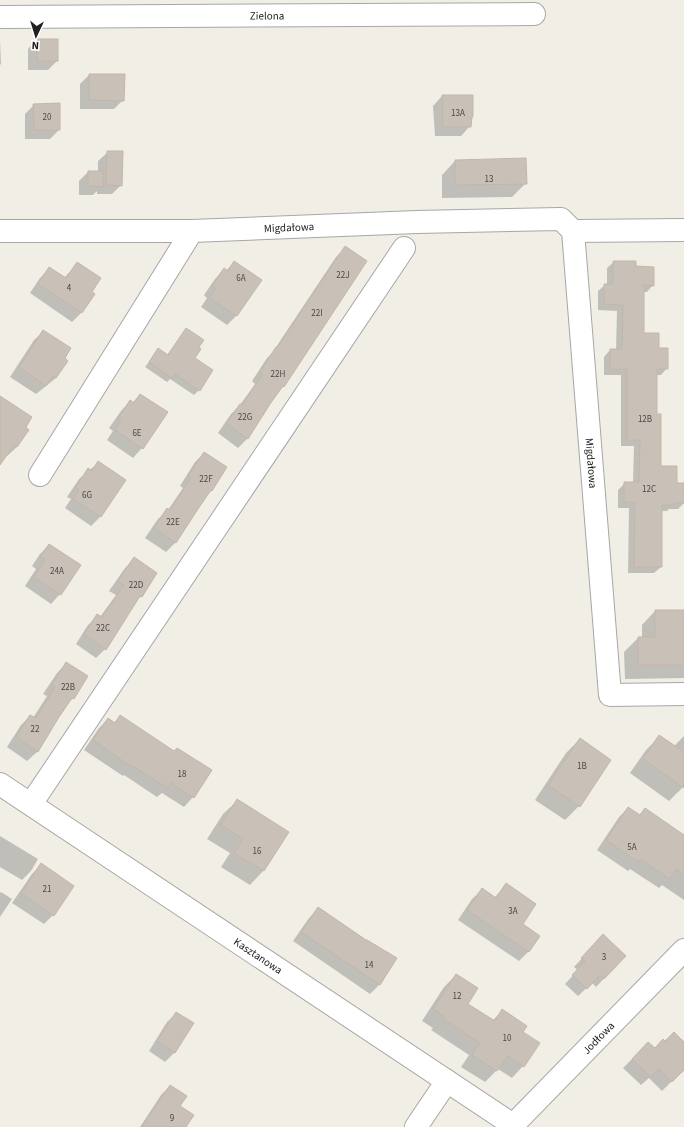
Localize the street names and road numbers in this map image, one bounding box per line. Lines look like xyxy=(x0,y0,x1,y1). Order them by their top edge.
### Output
street label: Zielona xyxy=(250,8,284,23)
street label: Migdałowa xyxy=(263,219,314,236)
street label: Migdałowa xyxy=(582,437,601,489)
street label: Kasztanowa xyxy=(231,934,285,977)
street label: Jodłowa xyxy=(579,1018,618,1057)

